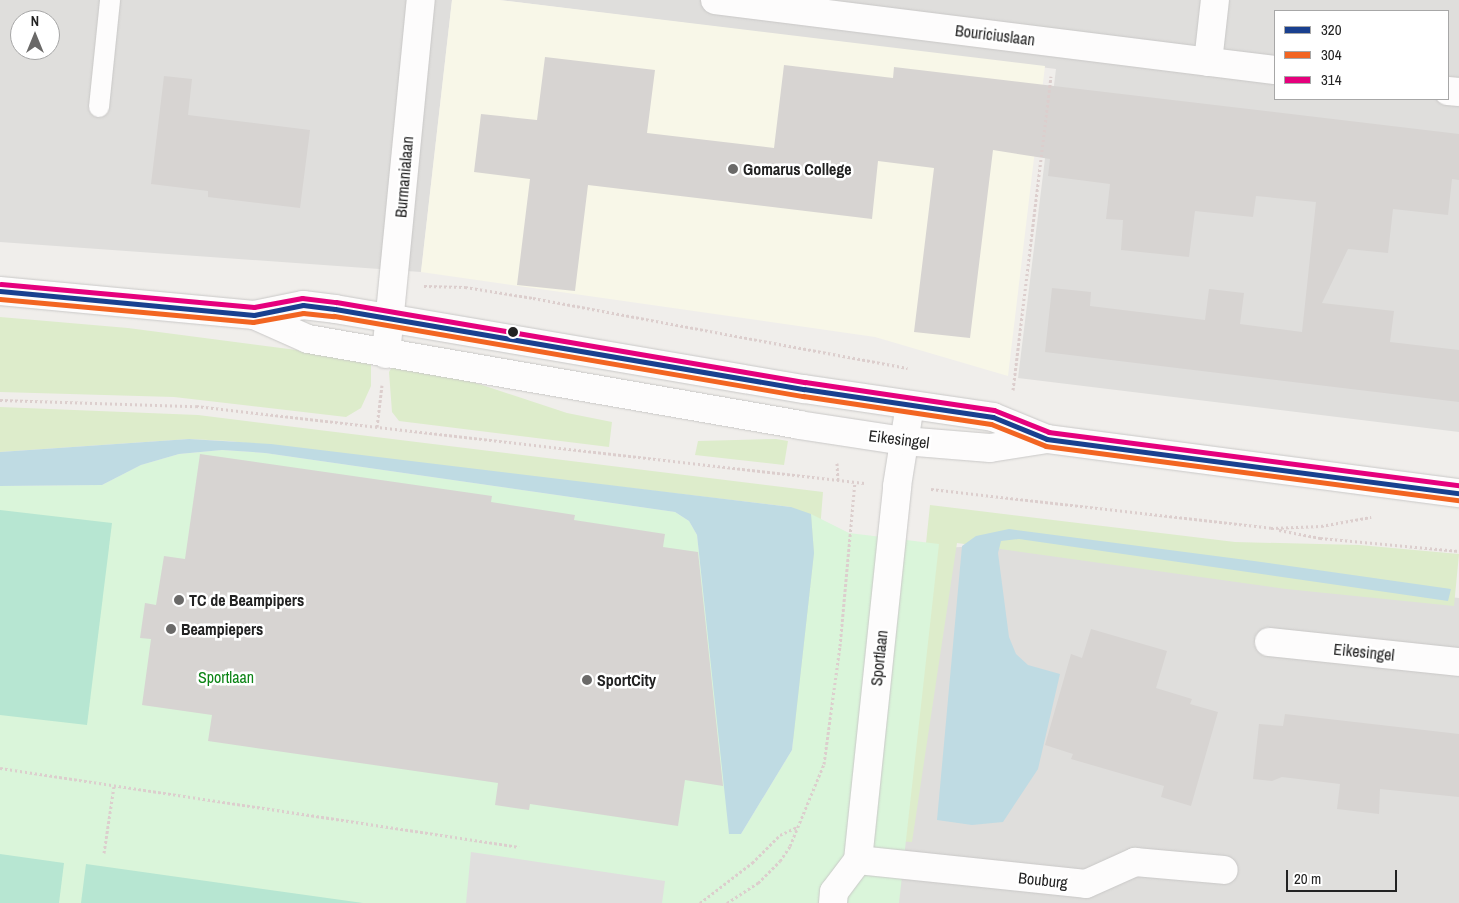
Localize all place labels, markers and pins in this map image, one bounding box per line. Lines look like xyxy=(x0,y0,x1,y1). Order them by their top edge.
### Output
place label: Gomarus College xyxy=(743,159,852,179)
marker: Gomarus College xyxy=(727,163,739,175)
unlabelled marker xyxy=(508,327,518,337)
place label: TC de Beampipers xyxy=(189,590,304,610)
marker: TC de Beampipers xyxy=(173,594,185,606)
place label: Beampiepers xyxy=(181,619,263,639)
marker: Beampiepers xyxy=(165,623,177,635)
place label: SportCity xyxy=(597,670,656,690)
marker: SportCity xyxy=(581,674,593,686)

